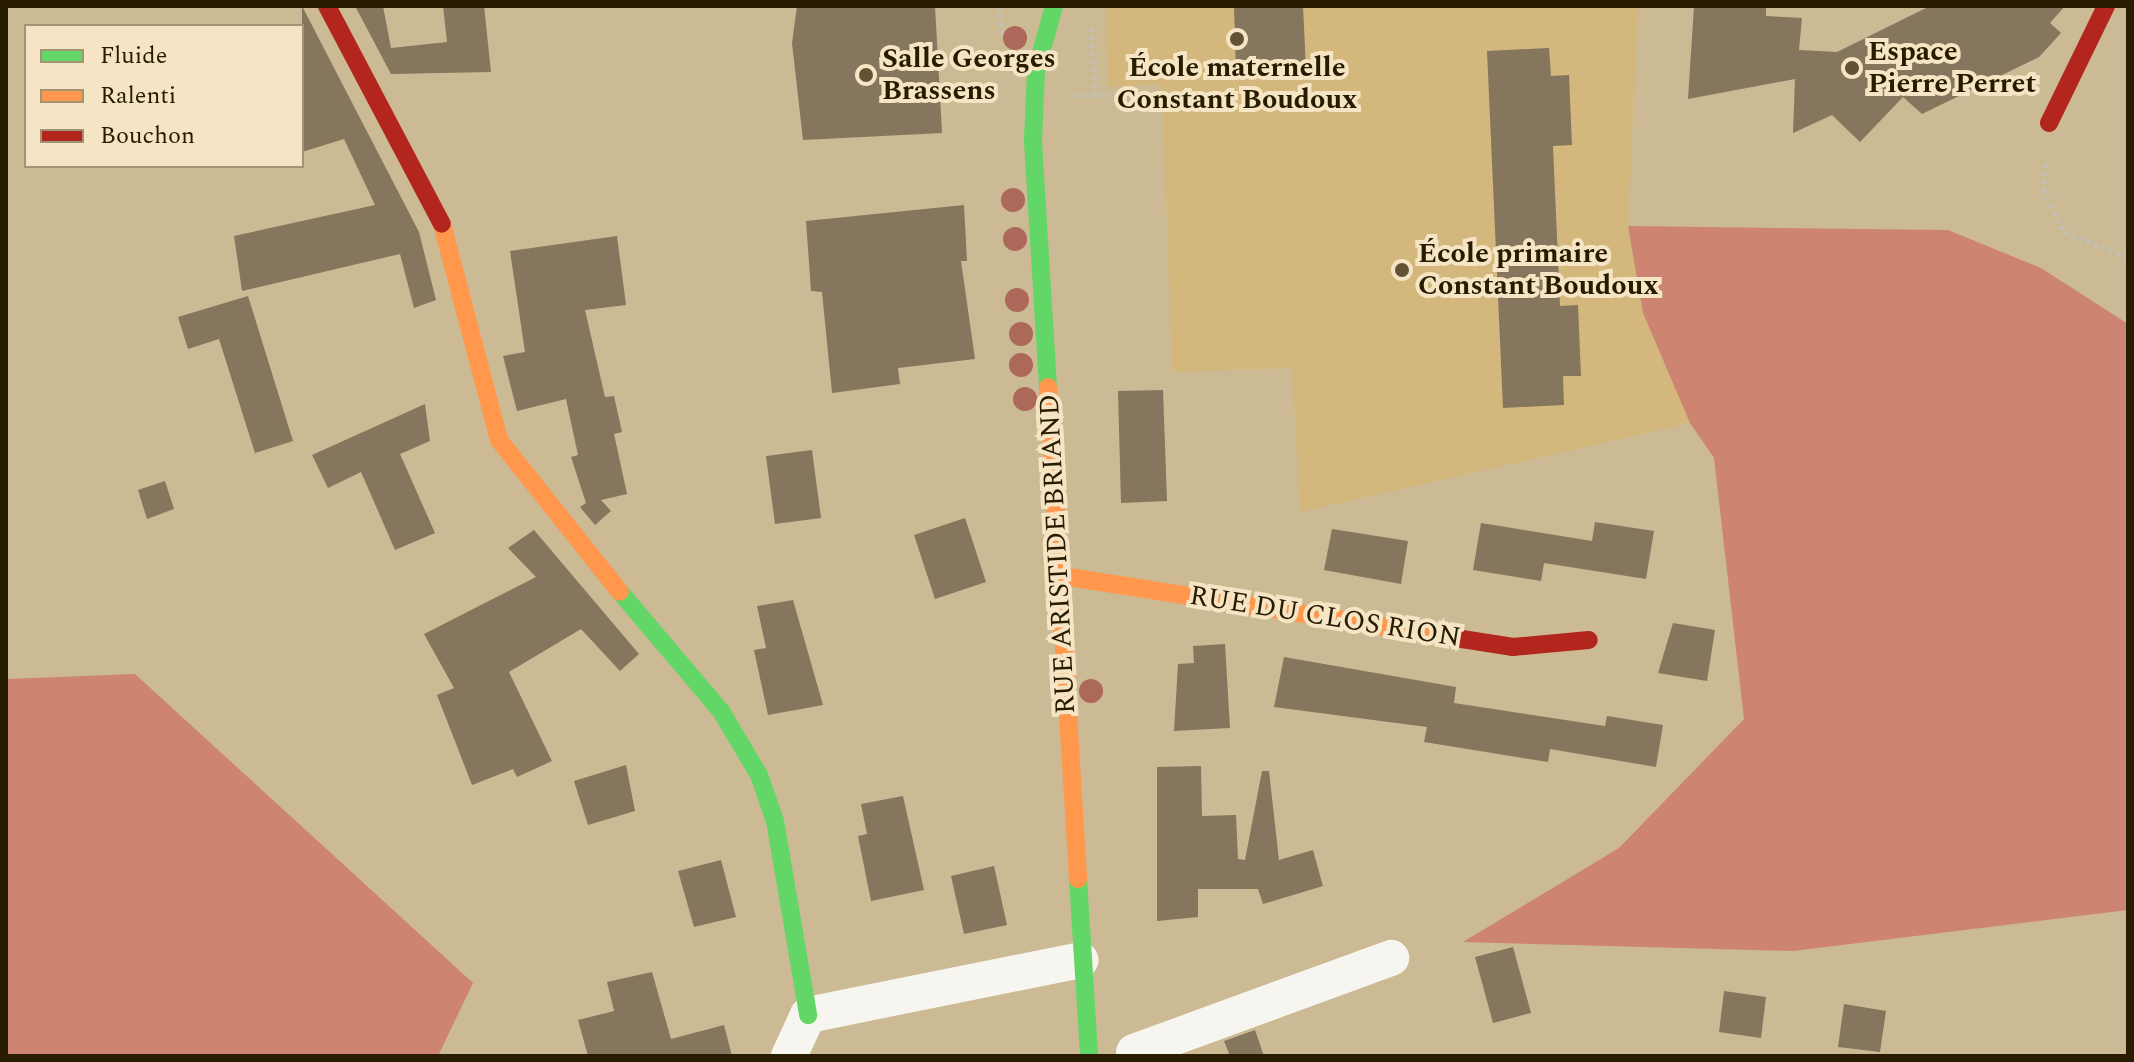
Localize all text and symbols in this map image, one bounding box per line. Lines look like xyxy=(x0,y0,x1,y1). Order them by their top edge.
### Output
legend xyxy=(24,24,304,168)
marker: École maternelle Constant Boudoux xyxy=(1228,30,1246,48)
place label: Espace Pierre Perret xyxy=(1868,35,2036,101)
text: Fluide xyxy=(100,38,167,74)
place label: Salle Georges Brassens xyxy=(882,42,1056,108)
place label: École maternelle Constant Boudoux xyxy=(1117,51,1357,117)
marker: Espace Pierre Perret xyxy=(1843,59,1861,77)
marker: Salle Georges Brassens xyxy=(857,66,875,84)
text: Ralenti xyxy=(100,78,176,114)
text: Bouchon xyxy=(100,118,195,154)
place label: École primaire Constant Boudoux xyxy=(1418,237,1659,303)
marker: École primaire Constant Boudoux xyxy=(1393,261,1411,279)
street label: RUE ARISTIDE BRIAND xyxy=(1033,393,1083,715)
street label: RUE DU CLOS RION xyxy=(1187,579,1463,655)

